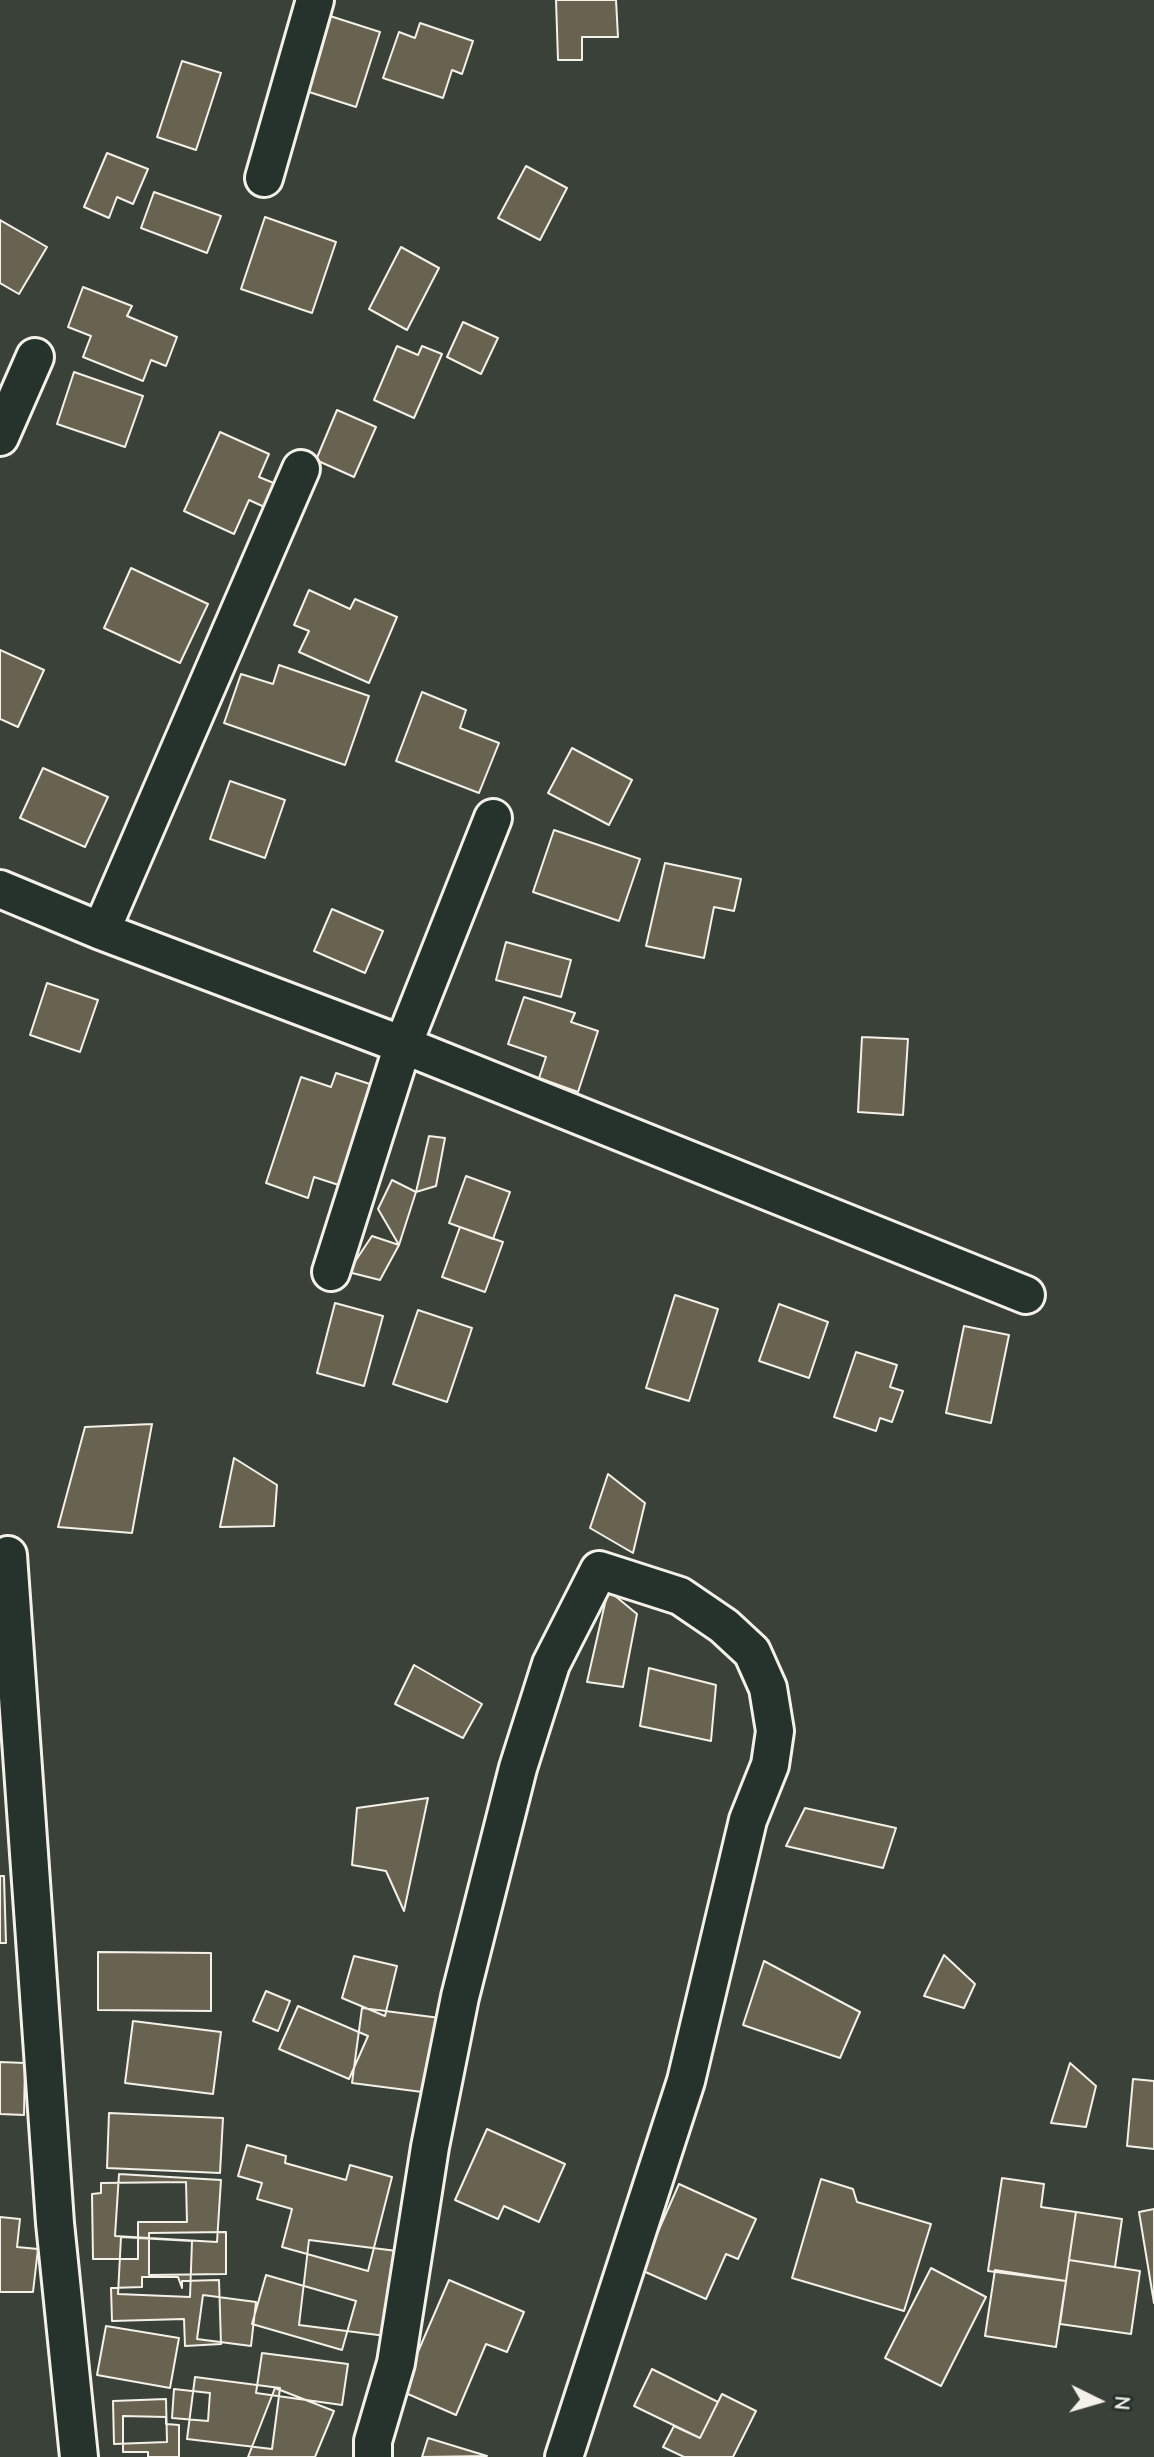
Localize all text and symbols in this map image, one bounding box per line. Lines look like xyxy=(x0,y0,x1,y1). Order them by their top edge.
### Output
north arrow xyxy=(1058,2361,1138,2441)
text: N xyxy=(1108,2395,1135,2411)

